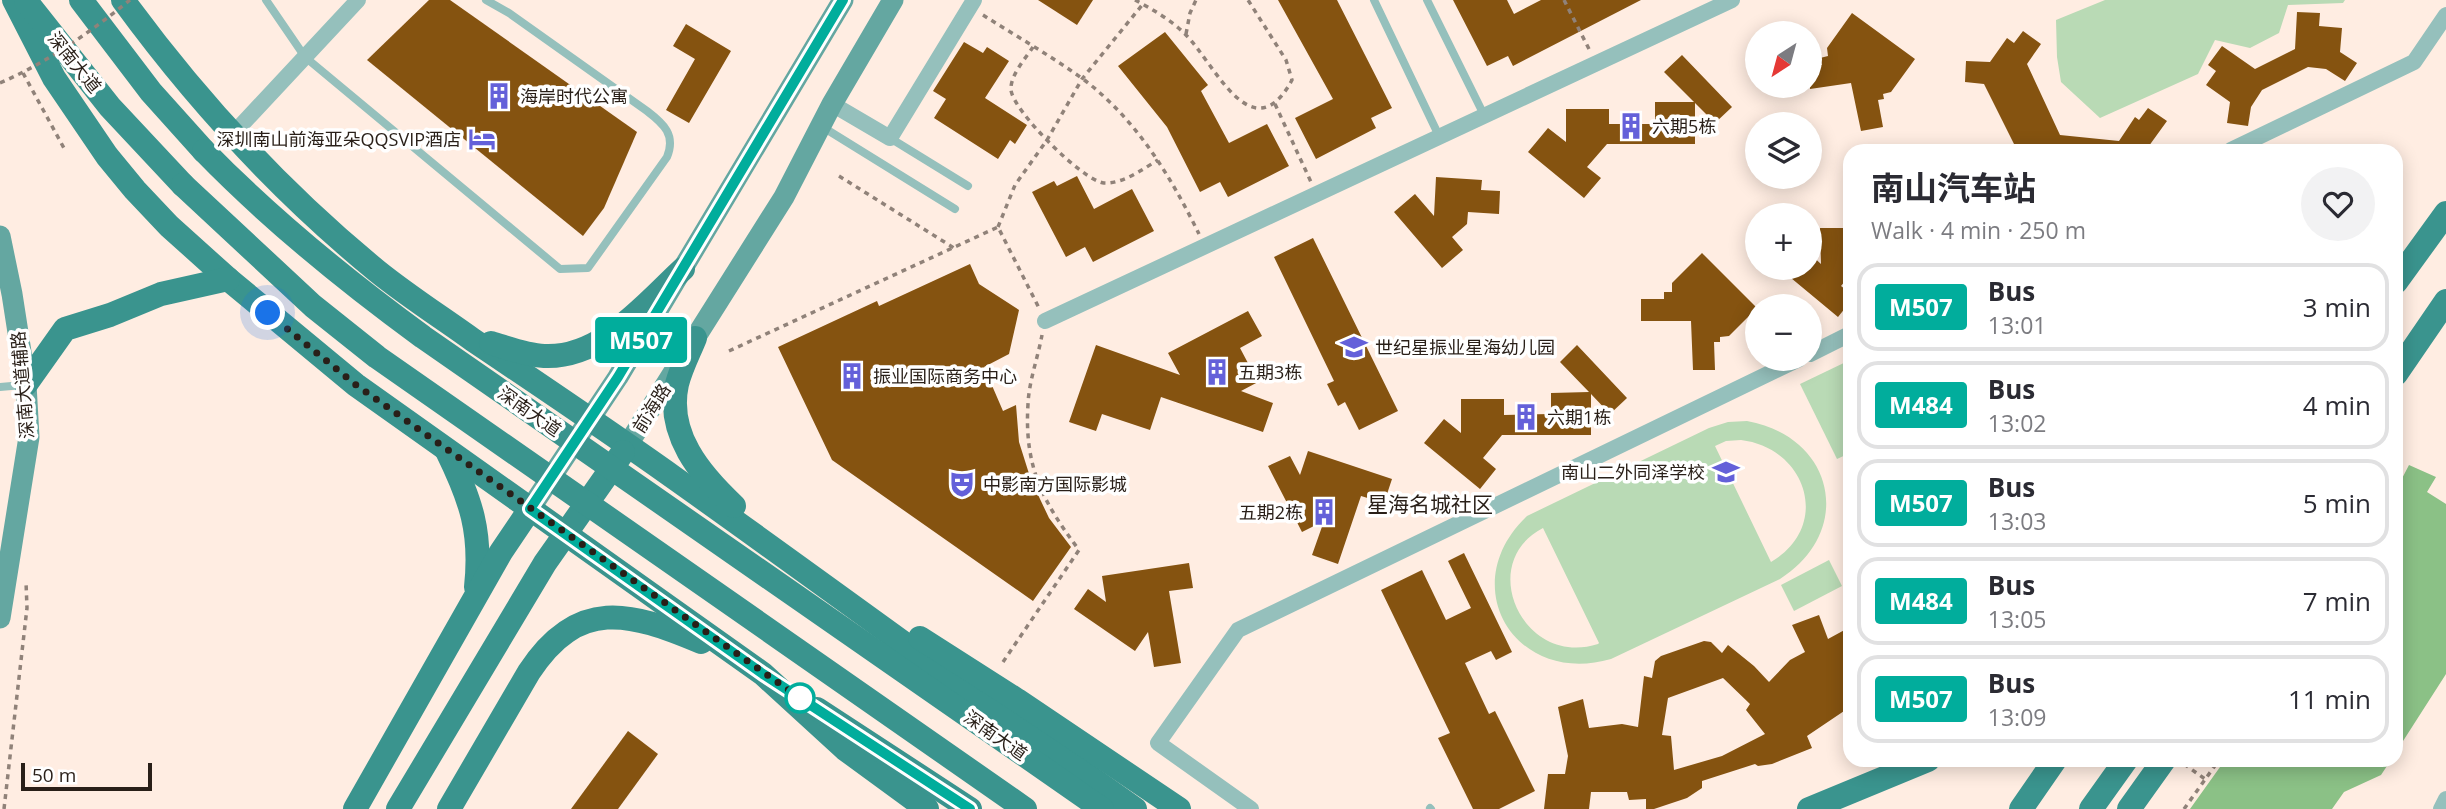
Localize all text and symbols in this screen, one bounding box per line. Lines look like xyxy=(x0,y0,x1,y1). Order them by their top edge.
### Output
north arrow xyxy=(1745,21,1822,98)
map controls xyxy=(1745,21,1822,371)
street label: 深南大道 xyxy=(43,26,107,98)
building icon: 海岸时代公寓 xyxy=(484,81,514,111)
place label: 海岸时代公寓 xyxy=(520,84,628,108)
building icon: 六期5栋 xyxy=(1616,111,1646,141)
button: layers xyxy=(1745,112,1822,189)
place label: 六期5栋 xyxy=(1652,114,1716,138)
hotel icon: 深圳南山前海亚朵QQSVIP酒店 xyxy=(467,124,497,154)
place label: 深圳南山前海亚朵QQSVIP酒店 xyxy=(217,127,461,151)
text: 南山汽车站 xyxy=(1871,165,2036,210)
button: heart xyxy=(2301,167,2375,241)
button: + xyxy=(1745,203,1822,280)
text: Walk · 4 min · 250 m xyxy=(1871,214,2086,246)
text: Bus xyxy=(1988,273,2035,309)
text: 3 min xyxy=(2303,289,2371,325)
text: M507 xyxy=(1889,290,1953,323)
button: − xyxy=(1745,294,1822,371)
your location xyxy=(250,295,285,330)
text: 13:01 xyxy=(1988,309,2046,341)
line badge: M507 xyxy=(592,317,690,363)
text: M507 xyxy=(609,323,673,356)
street label: 深南大道辅路 xyxy=(5,330,39,440)
school or university icon: 世纪星振业星海幼儿园 xyxy=(1339,332,1369,362)
place label: 世纪星振业星海幼儿园 xyxy=(1375,335,1555,359)
building icon: 五期3栋 xyxy=(1202,357,1232,387)
place label: 五期3栋 xyxy=(1238,360,1302,384)
building icon: 振业国际商务中心 xyxy=(837,361,867,391)
place label: 振业国际商务中心 xyxy=(873,364,1017,388)
text: Bus xyxy=(1988,371,2035,407)
street label: 前海路 xyxy=(627,379,675,437)
street label: 深南大道 xyxy=(494,381,566,441)
text: 4 min xyxy=(2303,387,2371,423)
text: M484 xyxy=(1889,388,1953,421)
building icon: 六期1栋 xyxy=(1511,402,1541,432)
place label: 六期1栋 xyxy=(1547,405,1611,429)
text: 13:02 xyxy=(1988,407,2046,439)
school or university icon: 南山二外同泽学校 xyxy=(1711,457,1741,487)
place label: 南山二外同泽学校 xyxy=(1561,460,1705,484)
theatre icon: 中影南方国际影城 xyxy=(947,469,977,499)
text: Bus xyxy=(1988,469,2035,505)
place label: 中影南方国际影城 xyxy=(983,472,1127,496)
text: 5 min xyxy=(2303,485,2371,521)
text: M507 xyxy=(1889,486,1953,519)
district label: 星海名城社区 xyxy=(1367,490,1493,518)
building icon: 五期2栋 xyxy=(1309,497,1339,527)
place label: 五期2栋 xyxy=(1239,500,1303,524)
text: 13:03 xyxy=(1988,505,2046,537)
text: Bus xyxy=(1988,567,2035,603)
text: 7 min xyxy=(2303,583,2371,619)
text: M484 xyxy=(1889,584,1953,617)
text: 13:05 xyxy=(1988,603,2046,635)
text: Bus xyxy=(1988,665,2035,701)
text: 11 min xyxy=(2288,681,2371,717)
text: M507 xyxy=(1889,682,1953,715)
unlabelled marker xyxy=(785,683,815,713)
text: 13:09 xyxy=(1988,701,2046,733)
street label: 深南大道 xyxy=(960,705,1032,765)
scale bar xyxy=(21,760,152,792)
text: 50 m xyxy=(32,762,76,788)

